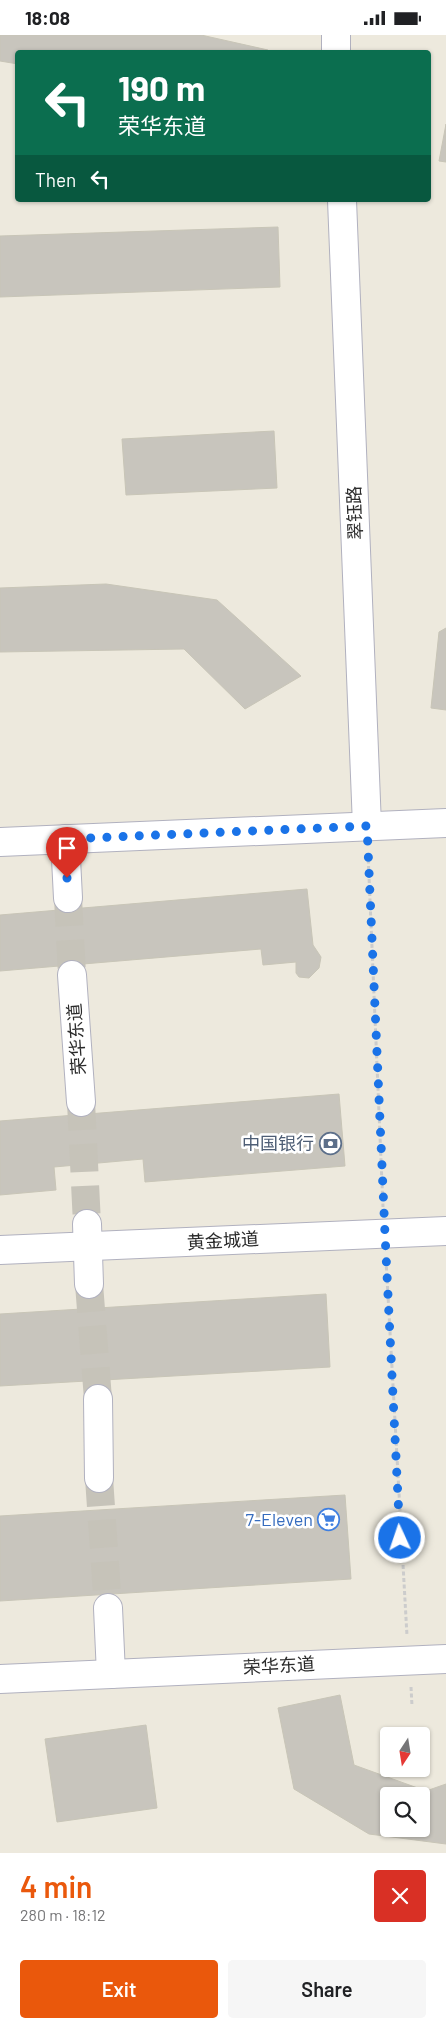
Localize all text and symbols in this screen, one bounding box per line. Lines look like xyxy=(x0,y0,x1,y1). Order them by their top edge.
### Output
text: 18:08 xyxy=(25,6,70,29)
text: 190 m xyxy=(118,66,205,108)
icon: left xyxy=(35,70,100,135)
text: 荣华东道 xyxy=(118,112,206,138)
icon: left xyxy=(86,165,114,193)
text: Then xyxy=(35,168,76,191)
street label: 翠钰路 xyxy=(342,486,366,540)
pin xyxy=(46,827,88,878)
icon: arrive xyxy=(53,834,81,862)
street label: 荣华东道 xyxy=(63,1002,89,1076)
place label: 中国银行 xyxy=(242,1132,314,1154)
bank icon: 中国银行 xyxy=(318,1132,342,1156)
street label: 黄金城道 xyxy=(186,1227,259,1253)
place label: 7-Eleven xyxy=(245,1508,313,1530)
supermarket icon: 7-Eleven xyxy=(317,1508,341,1532)
position arrow xyxy=(373,1511,425,1563)
street label: 荣华东道 xyxy=(242,1652,315,1678)
north arrow xyxy=(380,1727,430,1777)
map controls xyxy=(380,1727,430,1837)
button: search xyxy=(380,1787,430,1837)
text: 4 min xyxy=(20,1868,92,1904)
button: close xyxy=(374,1870,426,1922)
text: 280 m · 18:12 xyxy=(20,1905,106,1924)
button: Exit xyxy=(20,1960,218,2018)
button: Share xyxy=(228,1960,426,2018)

